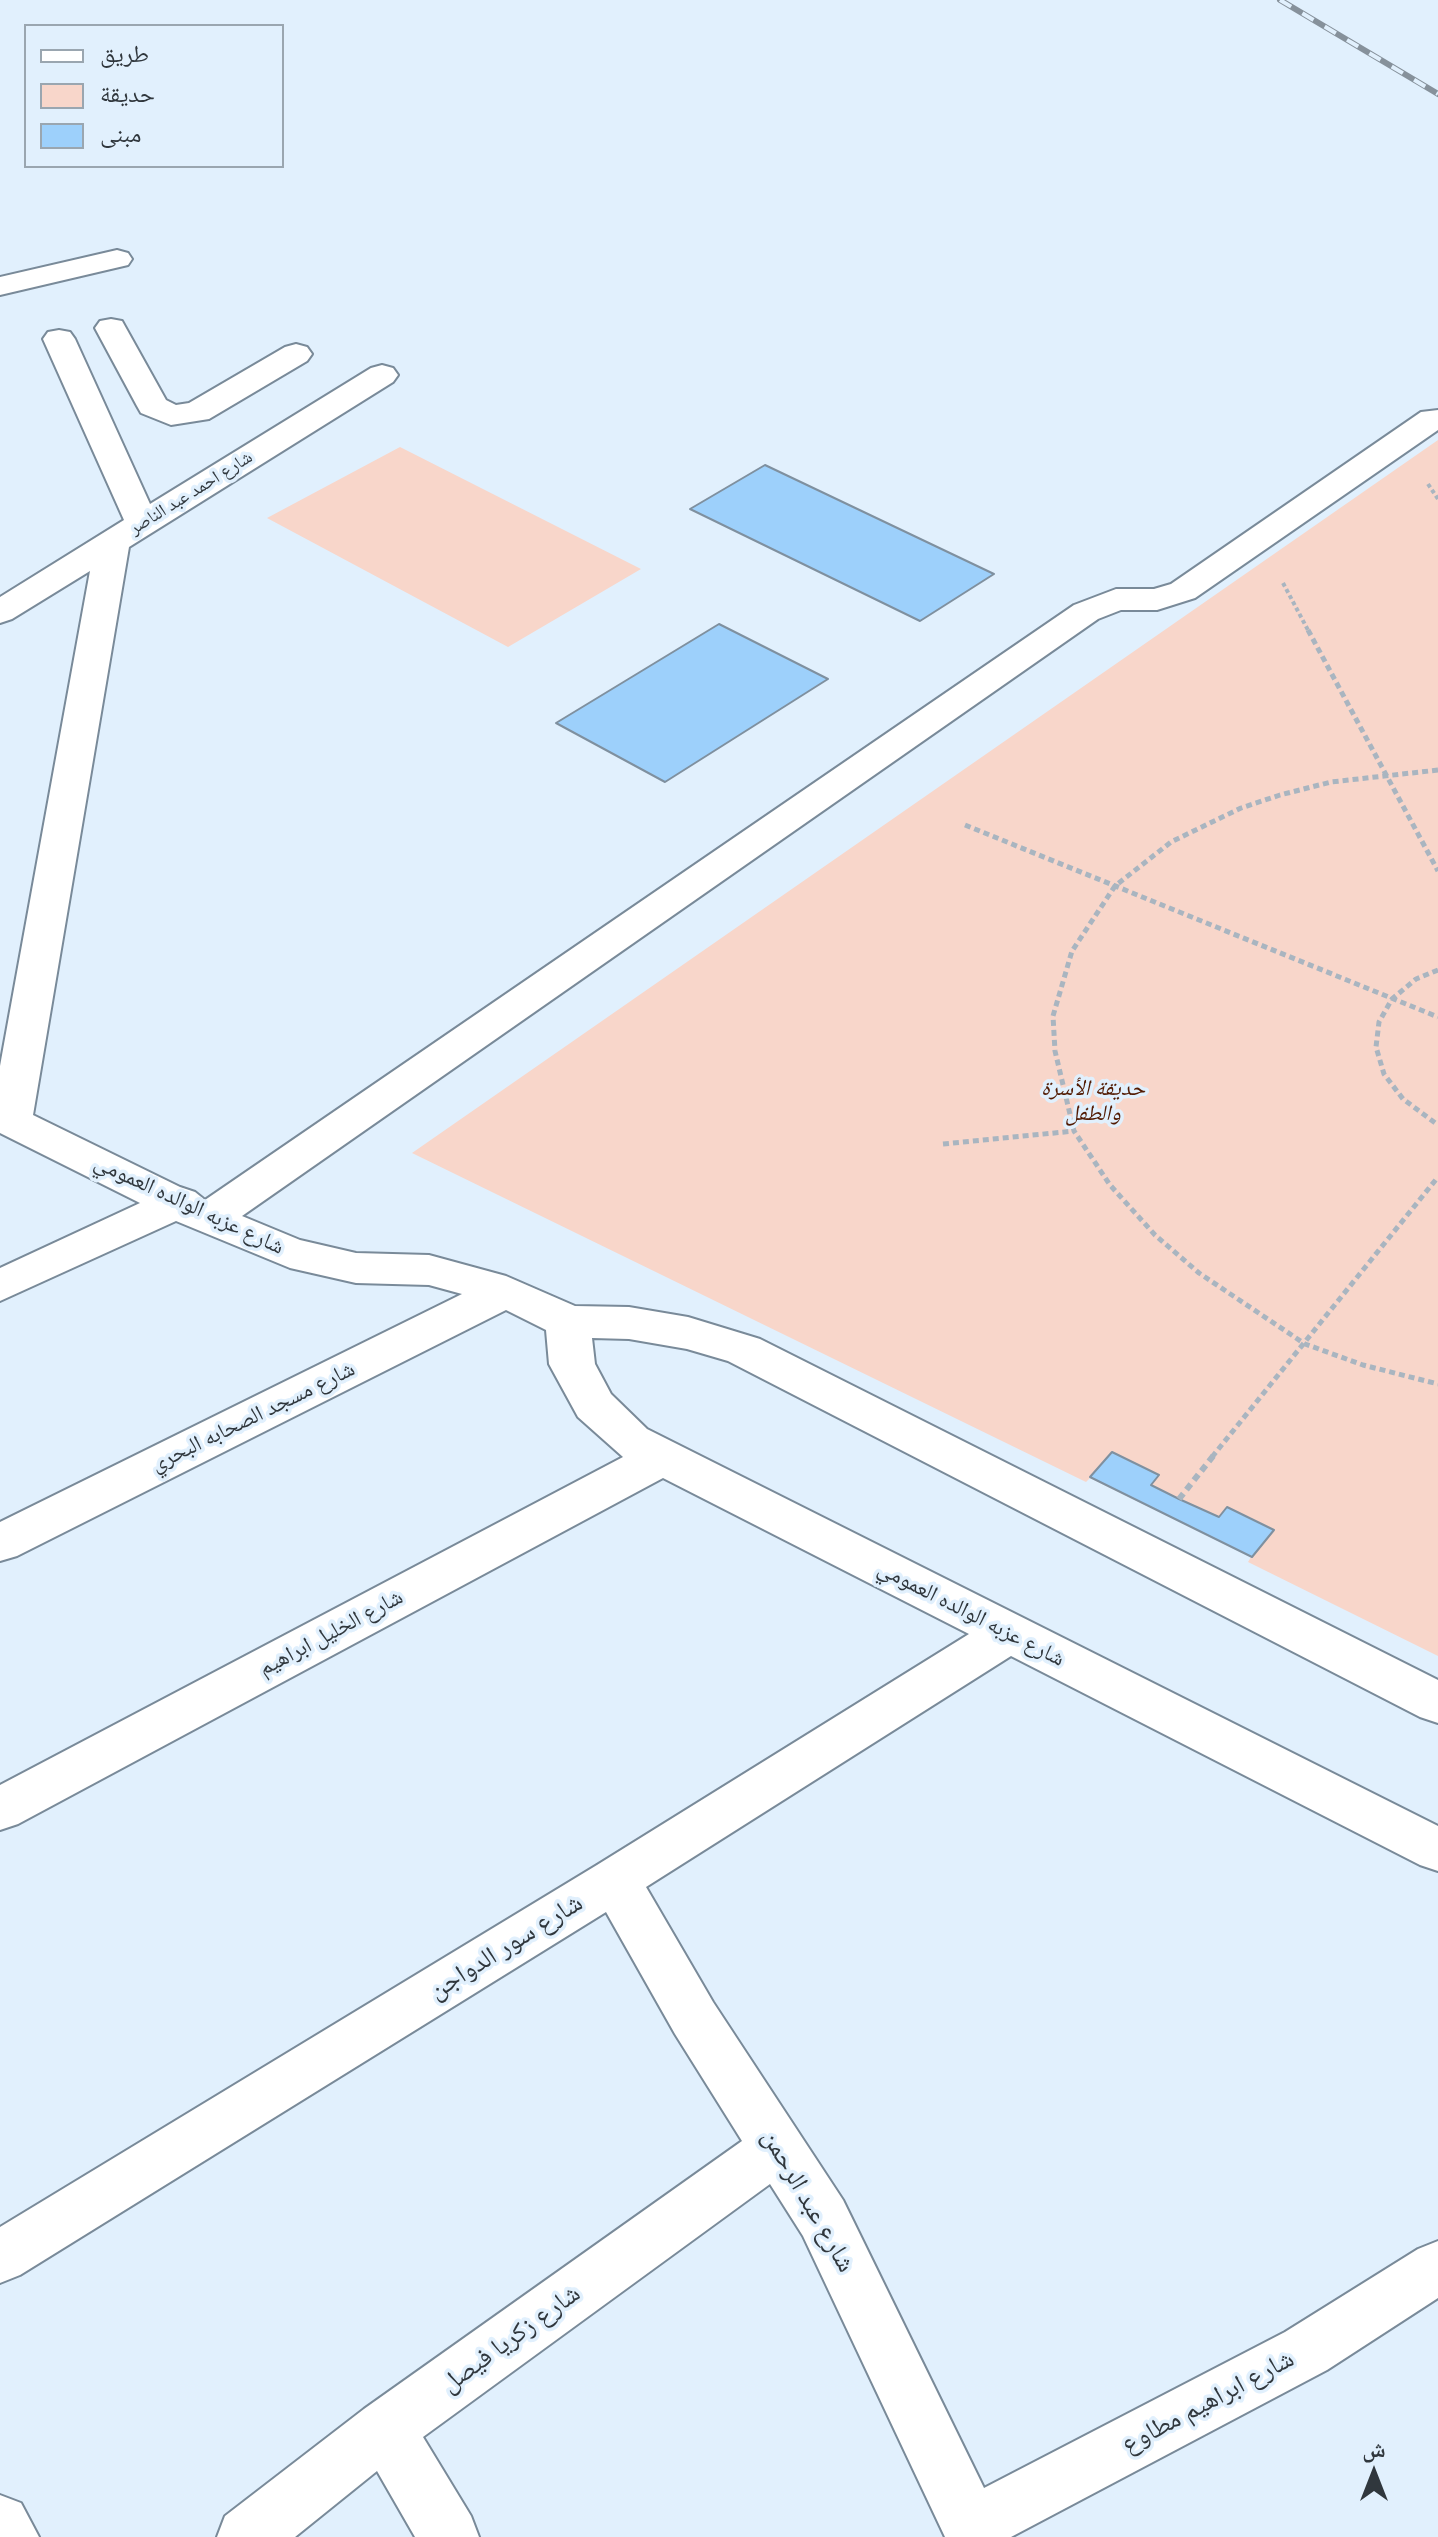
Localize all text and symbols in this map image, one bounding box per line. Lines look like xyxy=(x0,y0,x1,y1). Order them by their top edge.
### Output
legend xyxy=(24,24,284,168)
text: طريق xyxy=(100,38,149,69)
text: حديقة xyxy=(100,78,155,109)
text: مبنى xyxy=(100,118,141,149)
street label: شارع احمد عبد الناصر xyxy=(126,447,256,539)
park label: حديقة الأسرة والطفل xyxy=(1041,1076,1145,1128)
street label: شارع عزبه الوالده العمومي xyxy=(90,1149,288,1261)
street label: شارع مسجد الصحابه البحري xyxy=(147,1356,359,1478)
street label: شارع عزبه الوالده العمومي xyxy=(873,1555,1069,1673)
street label: شارع الخليل ابراهيم xyxy=(255,1584,407,1682)
street label: شارع سور الدواجن xyxy=(423,1887,589,2007)
street label: شارع عبد الرحمن xyxy=(755,2124,861,2278)
street label: شارع زكريا فيصل xyxy=(435,2278,587,2400)
street label: شارع ابراهيم مطاوع xyxy=(1116,2343,1300,2461)
north arrow xyxy=(1334,2433,1414,2513)
text: ش xyxy=(1362,2435,1386,2463)

